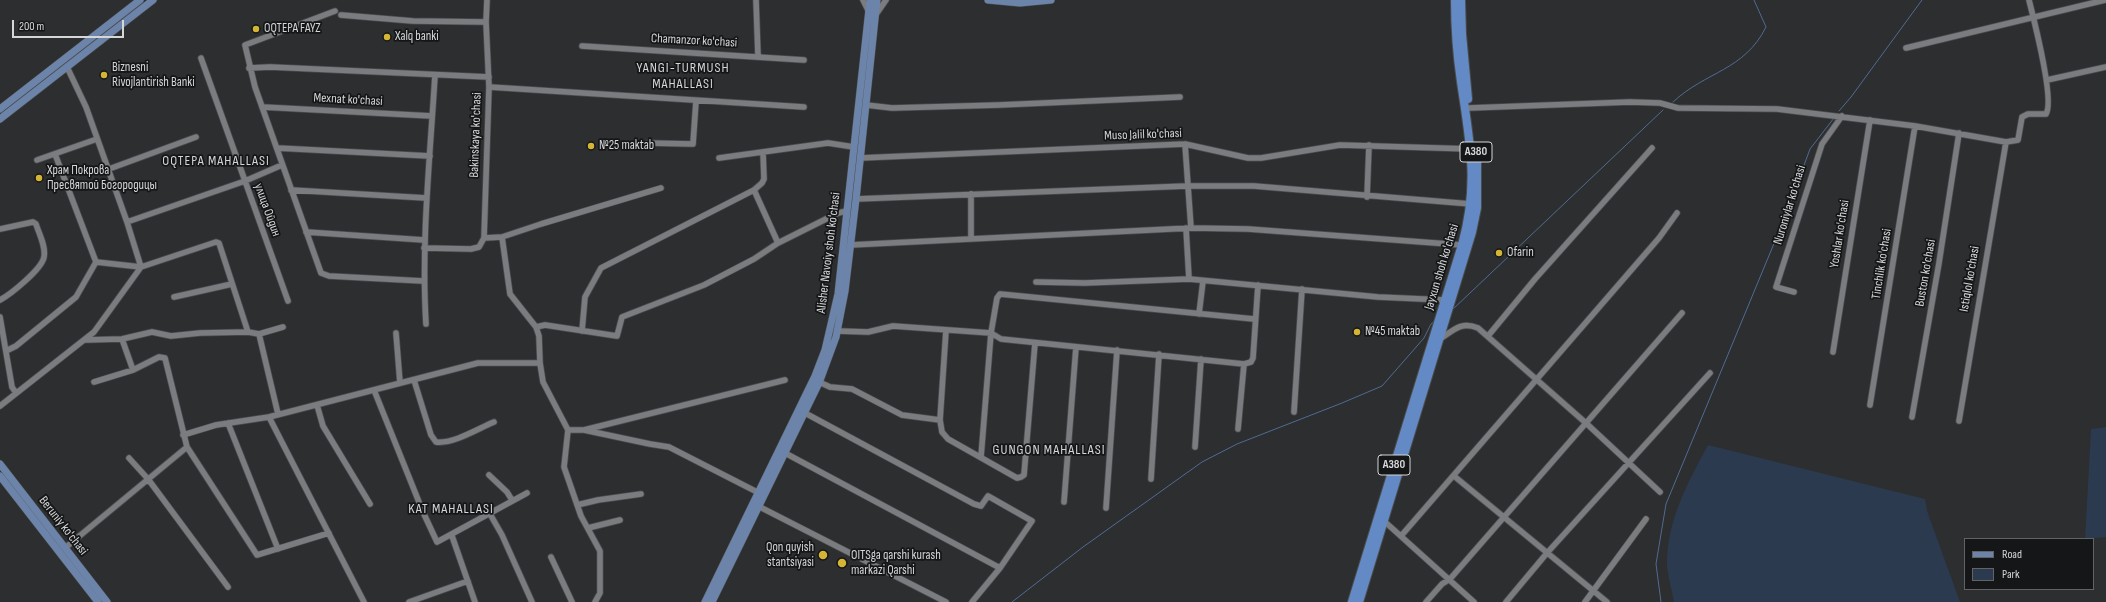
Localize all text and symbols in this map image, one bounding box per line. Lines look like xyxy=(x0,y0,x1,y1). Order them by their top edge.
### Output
scale bar xyxy=(14,12,126,38)
text: 200 m xyxy=(19,19,44,34)
place label: OQTEPA FAYZ xyxy=(264,21,321,37)
marker: OQTEPA FAYZ xyxy=(251,24,261,34)
place label: Xalq banki xyxy=(395,29,439,45)
street label: Chamanzor ko'chasi xyxy=(650,31,738,51)
marker: Xalq banki xyxy=(382,32,392,42)
place label: Biznesni Rivojlantirish Banki xyxy=(112,60,195,91)
district label: YANGI-TURMUSH MAHALLASI xyxy=(636,60,730,92)
marker: Biznesni Rivojlantirish Banki xyxy=(99,70,109,80)
street label: Mexnat ko'chasi xyxy=(313,90,383,110)
street label: Bakinskaya ko'chasi xyxy=(467,92,485,178)
street label: Muso Jalil ko'chasi xyxy=(1104,126,1182,144)
place label: №25 maktab xyxy=(599,138,654,154)
marker: №25 maktab xyxy=(586,141,596,151)
road number: A380 xyxy=(1460,142,1492,162)
district label: OQTEPA MAHALLASI xyxy=(162,153,270,169)
place label: Храм Покрова Пресвятой Богородицы xyxy=(47,163,157,194)
street label: Nuroniylar ko'chasi xyxy=(1771,163,1809,247)
marker: Храм Покрова Пресвятой Богородицы xyxy=(34,173,44,183)
street label: улица Ойдин xyxy=(250,181,284,239)
street label: Alisher Navoiy shoh ko'chasi xyxy=(814,192,844,314)
street label: Yoshlar ko'chasi xyxy=(1827,199,1853,269)
street label: Jayxun shoh ko'chasi xyxy=(1422,222,1462,312)
street label: Tinchlik ko'chasi xyxy=(1869,228,1895,300)
street label: Buston ko'chasi xyxy=(1912,238,1940,308)
place label: Ofarin xyxy=(1507,245,1534,261)
street label: Istiqlol ko'chasi xyxy=(1957,245,1983,313)
marker: Ofarin xyxy=(1494,248,1504,258)
place label: №45 maktab xyxy=(1365,324,1420,340)
marker: №45 maktab xyxy=(1352,327,1362,337)
district label: GUNGON MAHALLASI xyxy=(992,442,1106,458)
road number: A380 xyxy=(1378,455,1410,475)
street label: Beruniy ko'chasi xyxy=(35,494,91,558)
district label: KAT MAHALLASI xyxy=(408,501,494,517)
legend xyxy=(1964,538,2094,590)
place label: Qon quyish stantsiyasi xyxy=(766,540,814,571)
text: Road xyxy=(2002,547,2022,562)
place label: OITSga qarshi kurash markazi Qarshi xyxy=(851,548,941,579)
marker: Qon quyish stantsiyasi xyxy=(817,549,829,561)
marker: OITSga qarshi kurash markazi Qarshi xyxy=(836,557,848,569)
text: Park xyxy=(2002,567,2020,582)

